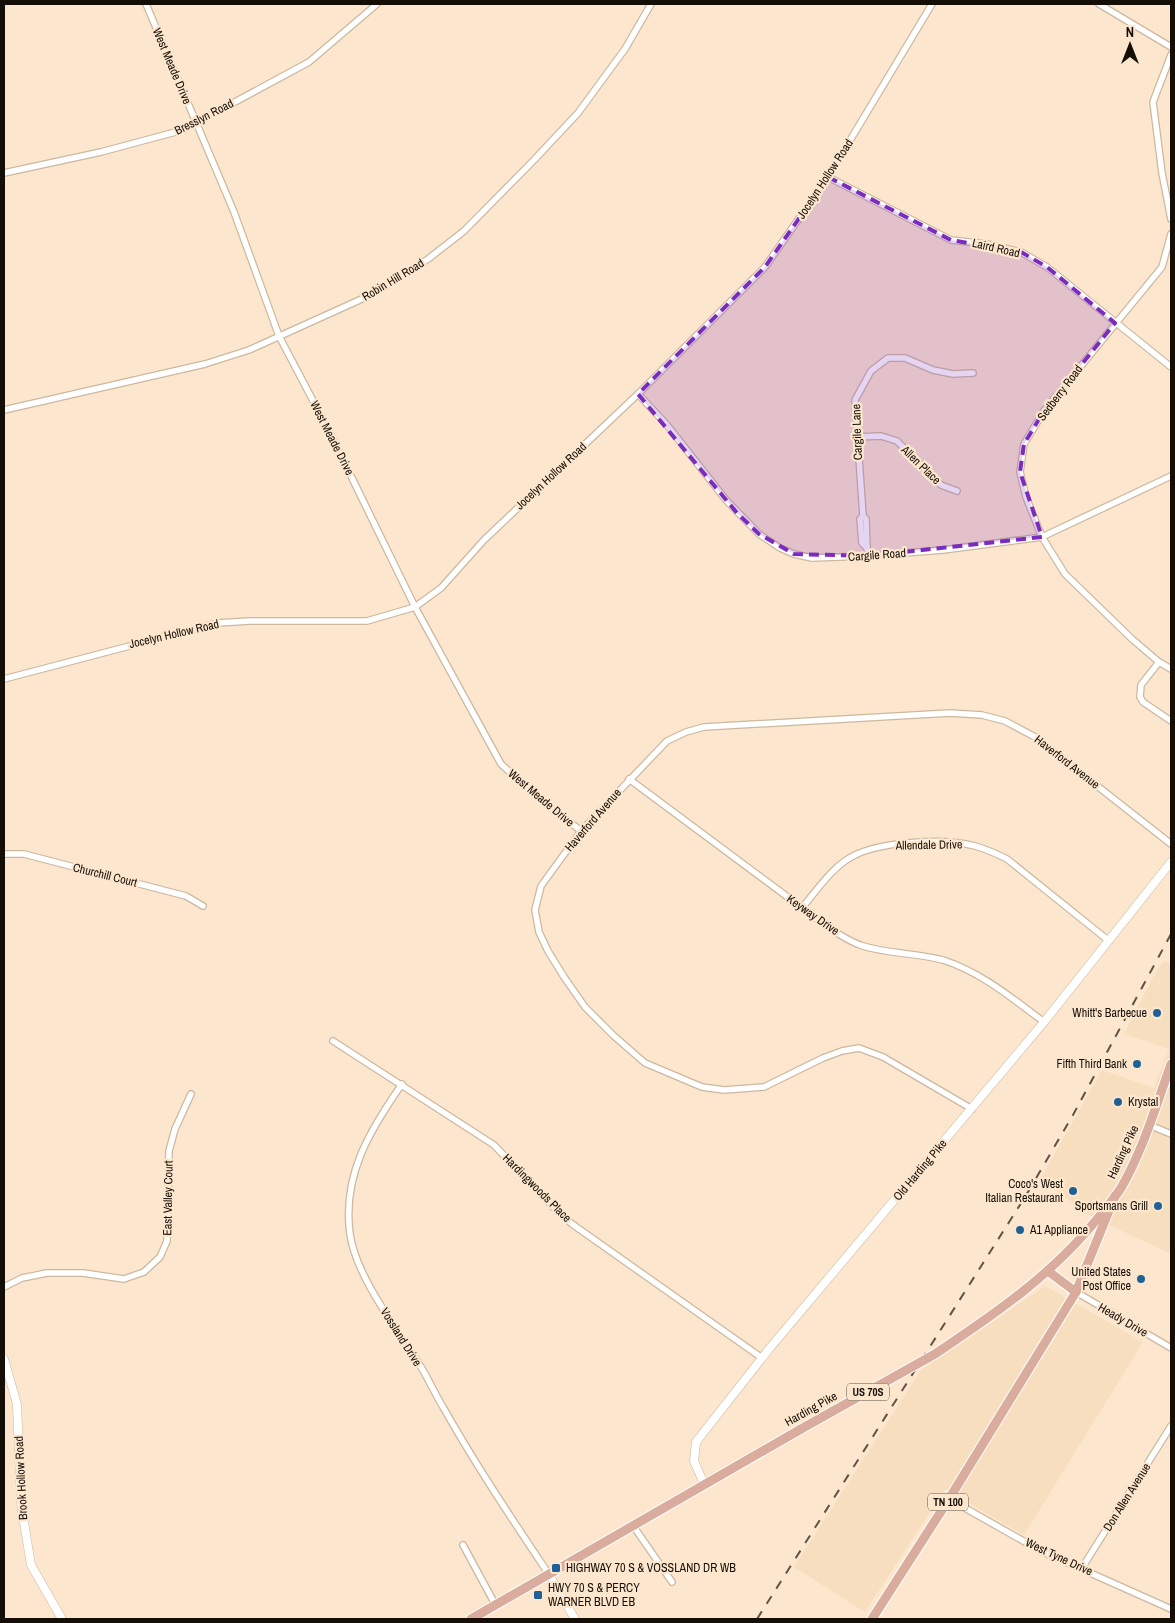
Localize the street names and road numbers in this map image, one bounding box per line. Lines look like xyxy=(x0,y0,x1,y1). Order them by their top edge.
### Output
street label: West Meade Drive xyxy=(149,25,195,107)
street label: Bresslyn Road xyxy=(172,95,236,139)
street label: Jocelyn Hollow Road xyxy=(793,136,857,222)
street label: Laird Road xyxy=(970,235,1022,261)
street label: Robin Hill Road xyxy=(359,255,427,305)
street label: Sedberry Road xyxy=(1034,362,1086,424)
street label: West Meade Drive xyxy=(306,398,358,478)
street label: Cargile Lane xyxy=(848,404,866,460)
street label: Jocelyn Hollow Road xyxy=(512,439,590,513)
street label: Allen Place xyxy=(897,441,944,488)
street label: Cargile Road xyxy=(848,545,906,565)
street label: Jocelyn Hollow Road xyxy=(127,616,221,652)
street label: Haverford Avenue xyxy=(1031,731,1103,793)
street label: West Meade Drive xyxy=(505,766,577,830)
street label: Haverford Avenue xyxy=(561,785,625,855)
street label: Allendale Drive xyxy=(894,836,963,854)
street label: Churchill Court xyxy=(71,859,139,891)
street label: Keyway Drive xyxy=(784,891,842,939)
street label: Harding Pike xyxy=(1104,1123,1142,1181)
street label: Old Harding Pike xyxy=(890,1136,950,1204)
street label: Hardingwoods Place xyxy=(499,1150,575,1226)
street label: East Valley Court xyxy=(159,1160,177,1236)
street label: Heady Drive xyxy=(1095,1299,1151,1341)
street label: Vossland Drive xyxy=(377,1305,425,1369)
road number: US 70S xyxy=(847,1384,889,1400)
street label: Harding Pike xyxy=(782,1388,840,1430)
street label: Brook Hollow Road xyxy=(11,1436,31,1520)
street label: Don Allen Avenue xyxy=(1100,1460,1154,1534)
road number: TN 100 xyxy=(928,1494,968,1510)
street label: West Tyne Drive xyxy=(1023,1534,1095,1580)

